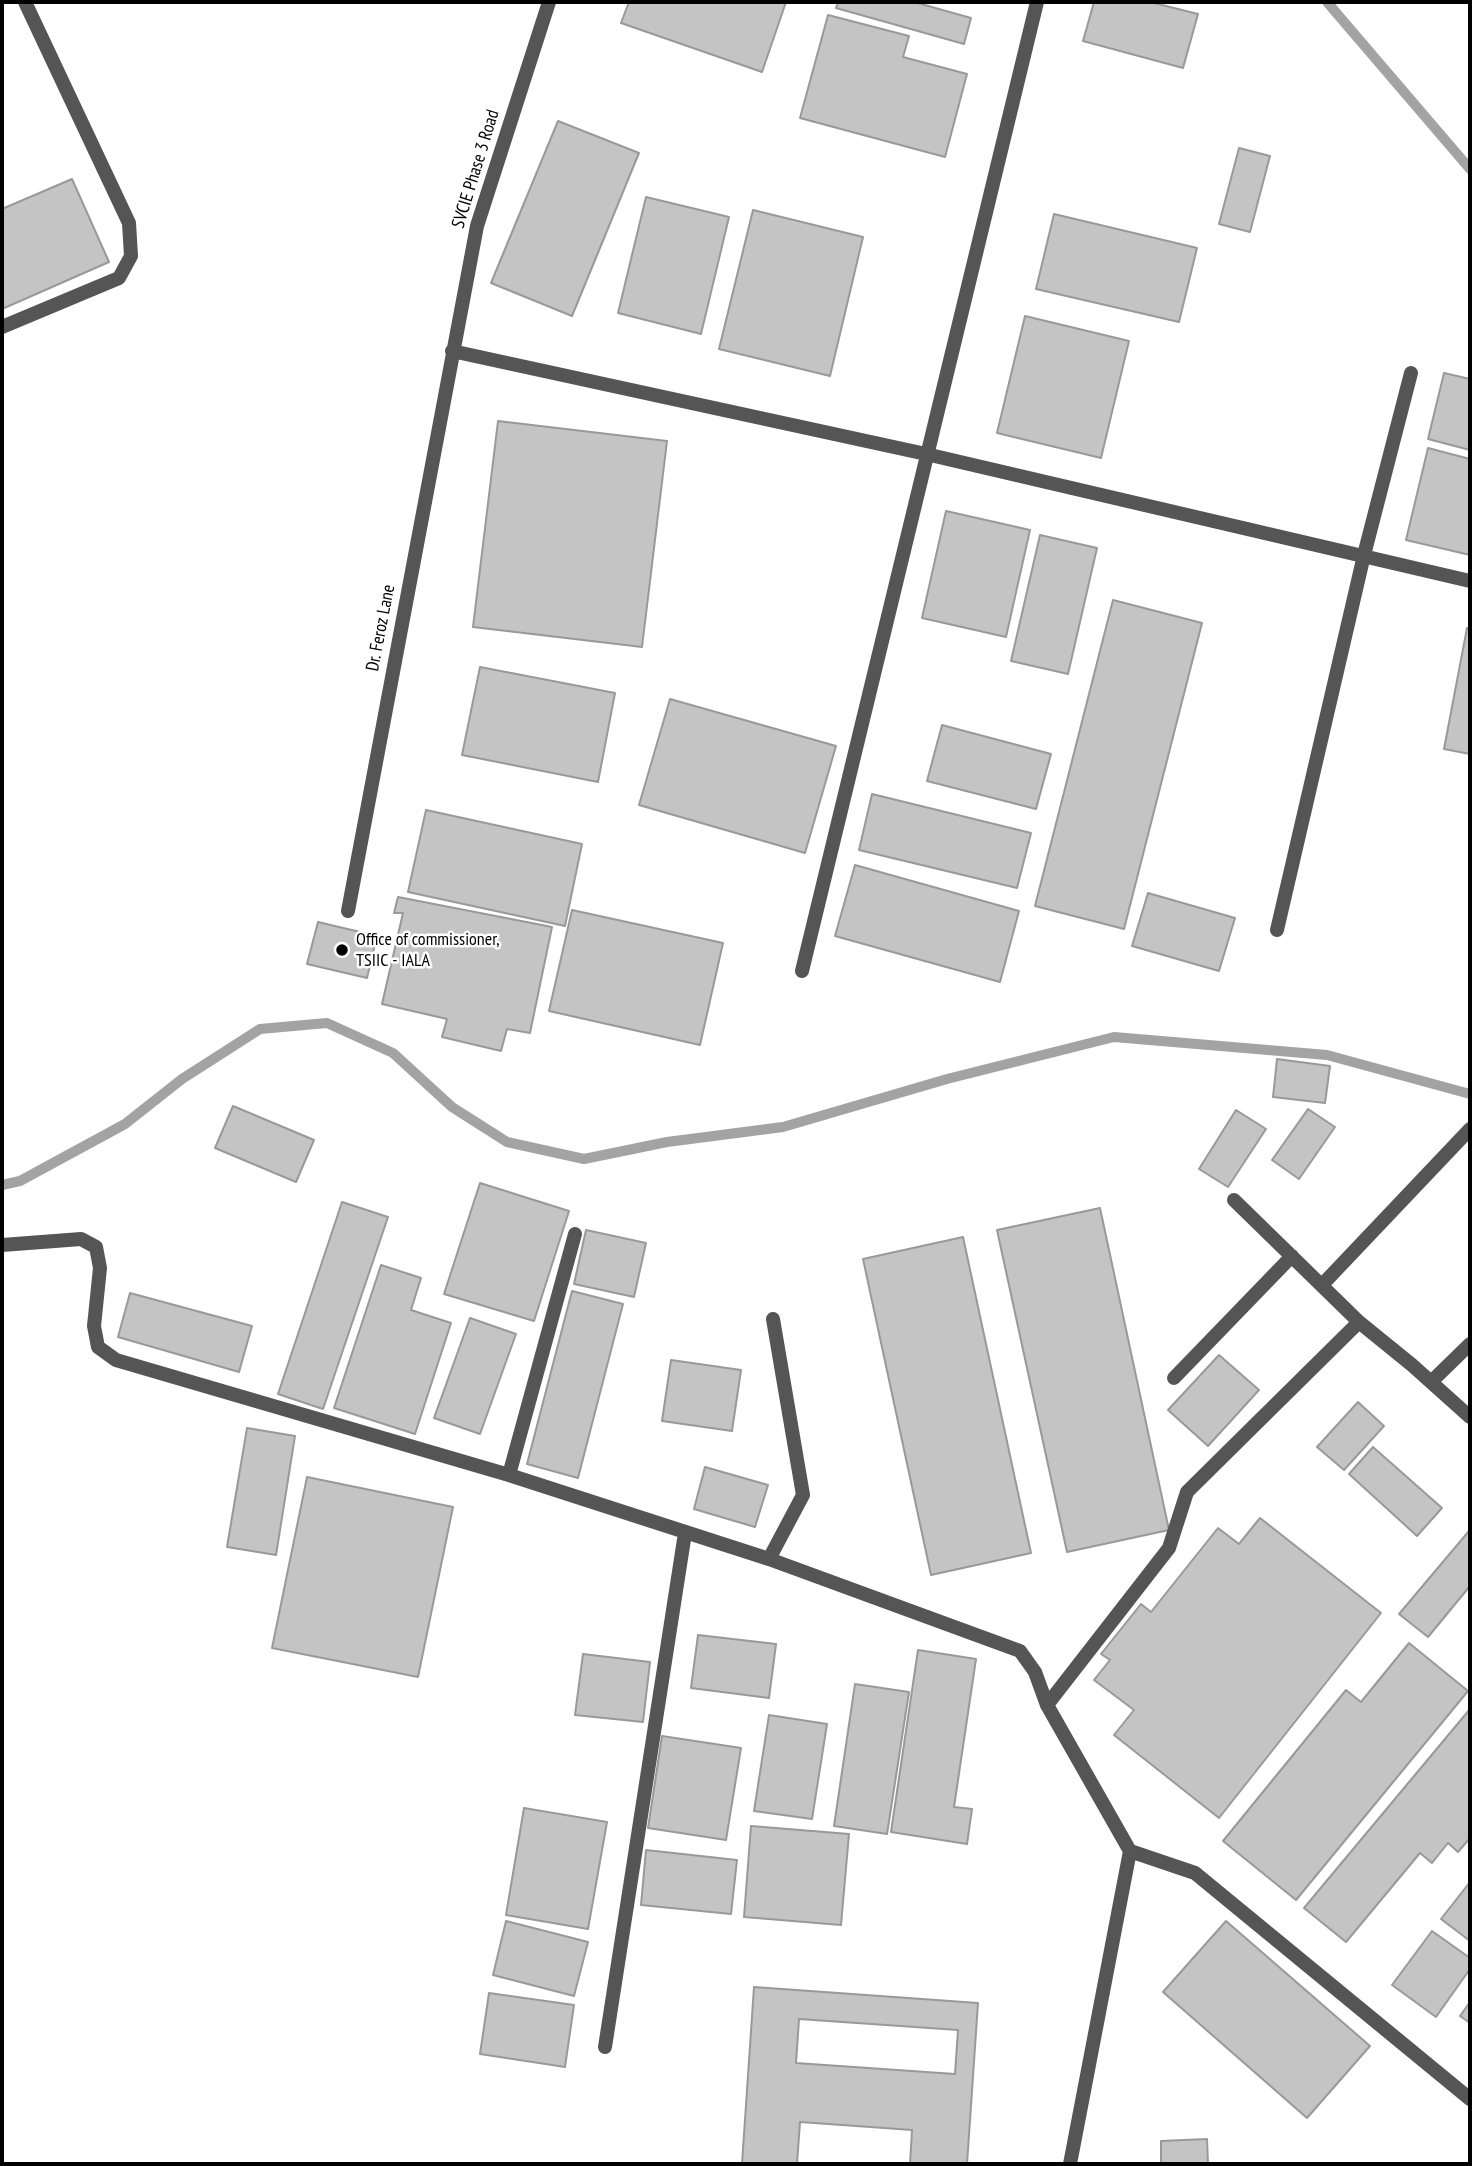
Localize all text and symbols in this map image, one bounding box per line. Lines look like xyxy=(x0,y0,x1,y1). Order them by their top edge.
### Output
street label: SVCIE Phase 3 Road xyxy=(448,107,504,231)
street label: Dr. Feroz Lane xyxy=(362,583,400,673)
place label: Office of commissioner, TSIIC - IALA xyxy=(356,929,500,972)
marker: Office of commissioner, TSIIC - IALA xyxy=(334,942,350,958)

